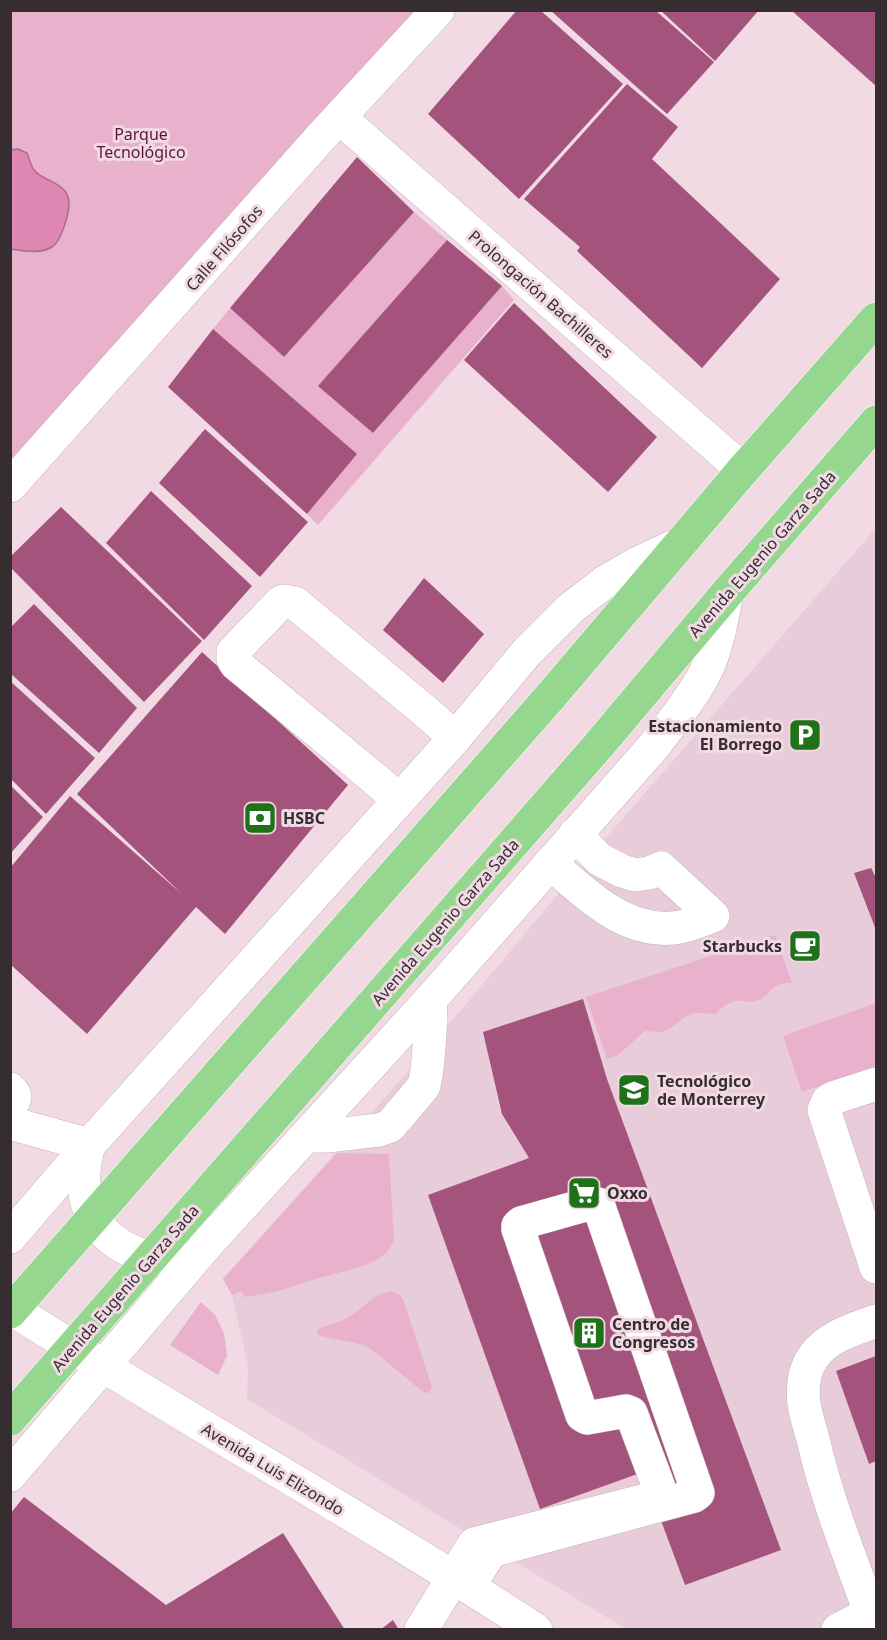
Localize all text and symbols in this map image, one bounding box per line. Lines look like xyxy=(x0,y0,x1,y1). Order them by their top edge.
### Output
park label: Parque Tecnológico xyxy=(96,123,186,163)
street label: Calle Filósofos xyxy=(181,200,267,296)
street label: Prolongación Bachilleres xyxy=(464,225,618,363)
street label: Avenida Eugenio Garza Sada xyxy=(683,466,841,642)
place label: Estacionamiento El Borrego xyxy=(648,715,782,755)
parking icon: Estacionamiento El Borrego xyxy=(787,717,823,753)
bank icon: HSBC xyxy=(242,800,278,836)
place label: HSBC xyxy=(283,807,325,829)
street label: Avenida Eugenio Garza Sada xyxy=(366,834,524,1010)
cafe icon: Starbucks xyxy=(787,928,823,964)
place label: Starbucks xyxy=(703,935,782,957)
place label: Tecnológico de Monterrey xyxy=(657,1070,766,1110)
school or university icon: Tecnológico de Monterrey xyxy=(616,1072,652,1108)
supermarket icon: Oxxo xyxy=(566,1175,602,1211)
place label: Oxxo xyxy=(607,1182,648,1204)
street label: Avenida Eugenio Garza Sada xyxy=(46,1200,204,1376)
place label: Centro de Congresos xyxy=(612,1313,695,1353)
building icon: Centro de Congresos xyxy=(571,1315,607,1351)
street label: Avenida Luis Elizondo xyxy=(198,1418,348,1520)

